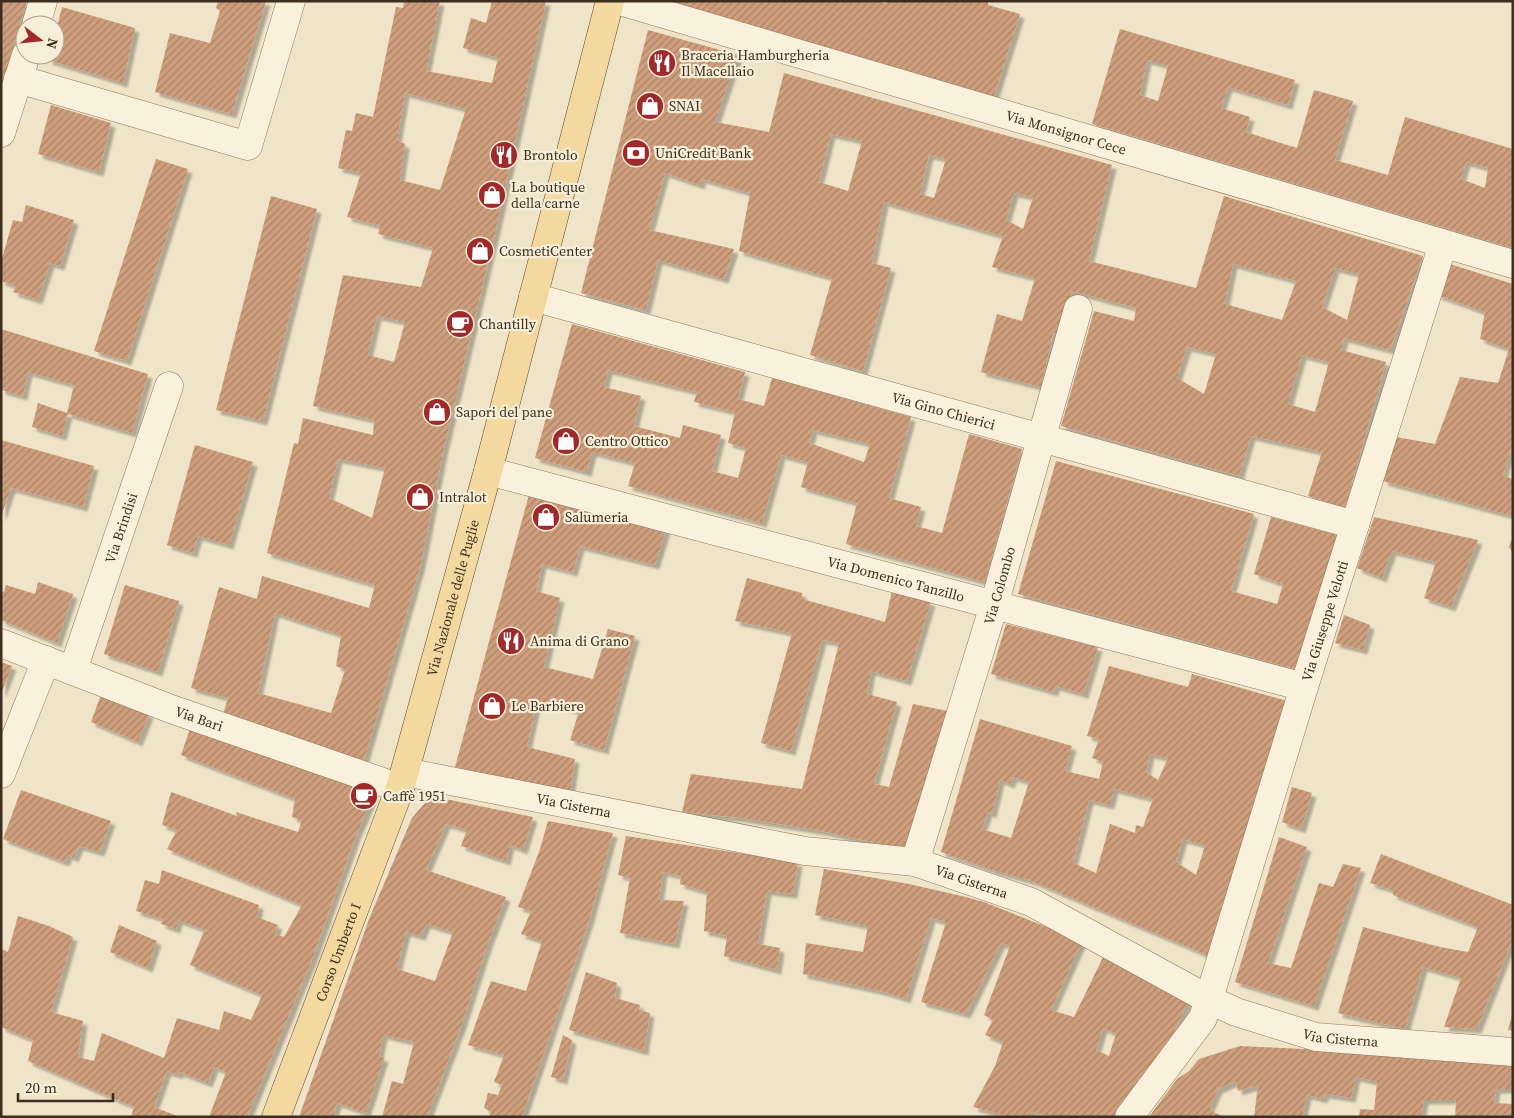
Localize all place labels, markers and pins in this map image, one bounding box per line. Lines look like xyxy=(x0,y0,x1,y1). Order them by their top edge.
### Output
place label: Braceria Hamburgheria Il Macellaio xyxy=(681,45,830,81)
restaurant icon: Braceria Hamburgheria Il Macellaio xyxy=(647,48,677,78)
shop icon: SNAI xyxy=(635,91,665,121)
place label: SNAI xyxy=(669,96,700,116)
bank icon: UniCredit Bank xyxy=(621,138,651,168)
restaurant icon: Brontolo xyxy=(489,140,519,170)
place label: UniCredit Bank xyxy=(655,143,751,163)
place label: Brontolo xyxy=(523,145,578,165)
place label: La boutique della carne xyxy=(511,177,585,213)
shop icon: La boutique della carne xyxy=(477,180,507,210)
shop icon: CosmetiCenter xyxy=(465,236,495,266)
place label: CosmetiCenter xyxy=(499,241,592,261)
cafe icon: Chantilly xyxy=(445,309,475,339)
place label: Chantilly xyxy=(479,314,537,334)
shop icon: Sapori del pane xyxy=(422,397,452,427)
place label: Sapori del pane xyxy=(456,402,552,422)
shop icon: Centro Ottico xyxy=(551,426,581,456)
place label: Centro Ottico xyxy=(585,431,669,451)
shop icon: Intralot xyxy=(405,482,435,512)
place label: Intralot xyxy=(439,487,487,507)
shop icon: Salumeria xyxy=(531,502,561,532)
place label: Salumeria xyxy=(565,507,629,527)
restaurant icon: Anima di Grano xyxy=(496,626,526,656)
place label: Anima di Grano xyxy=(530,631,629,651)
shop icon: Le Barbiere xyxy=(477,691,507,721)
place label: Le Barbiere xyxy=(511,696,584,716)
cafe icon: Caffè 1951 xyxy=(349,781,379,811)
place label: Caffè 1951 xyxy=(383,786,446,806)

